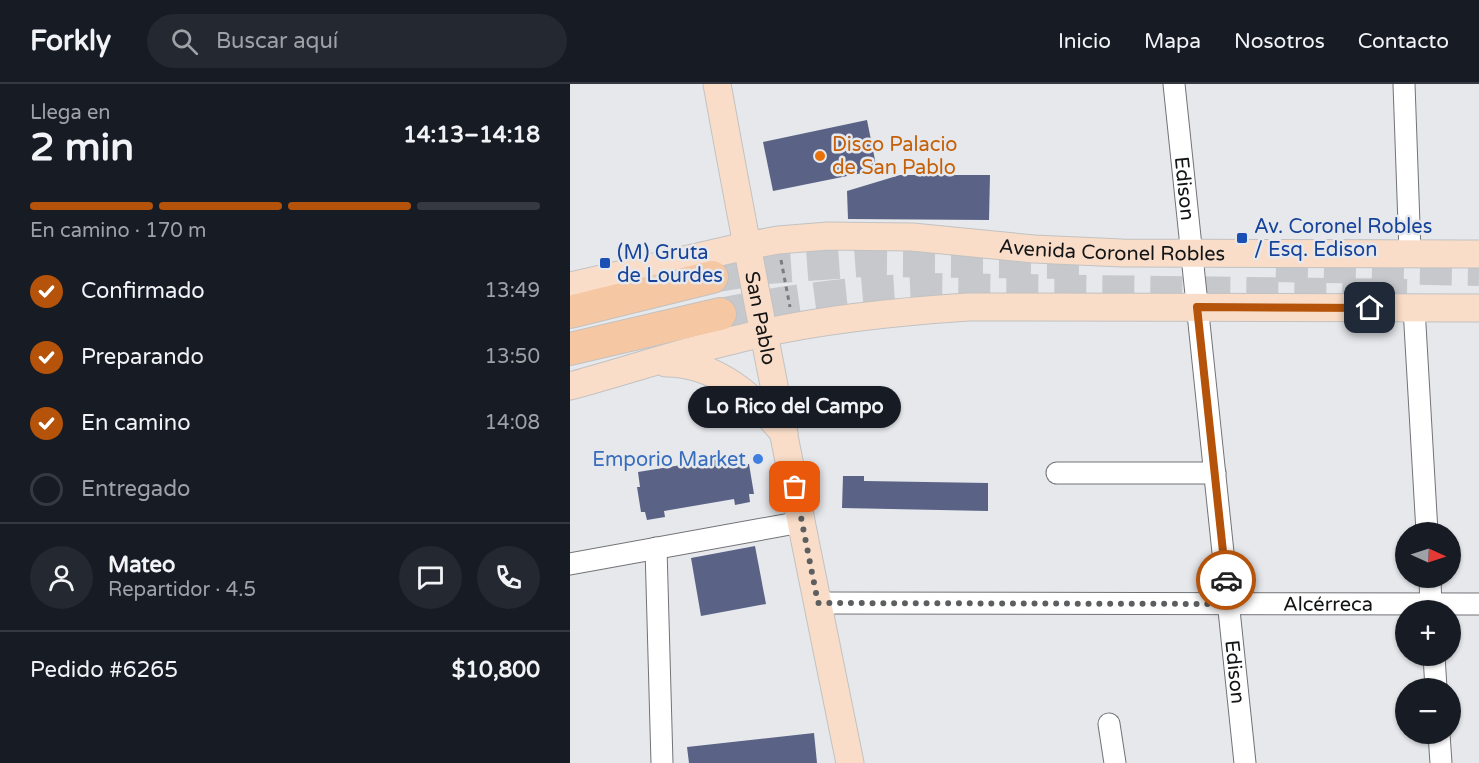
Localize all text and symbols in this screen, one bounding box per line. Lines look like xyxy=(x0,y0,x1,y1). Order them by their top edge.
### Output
search box xyxy=(147,14,567,68)
text: Forkly xyxy=(30,24,111,58)
icon: search xyxy=(168,25,201,58)
text: Buscar aquí xyxy=(216,28,338,54)
text: Inicio xyxy=(1058,29,1111,54)
text: Mapa xyxy=(1144,29,1201,54)
text: Nosotros xyxy=(1234,29,1325,54)
text: Contacto xyxy=(1358,29,1449,54)
text: Llega en xyxy=(30,101,110,125)
text: 14:13–14:18 xyxy=(403,122,540,148)
text: 2 min xyxy=(30,124,134,171)
place label: Disco Palacio de San Pablo xyxy=(832,133,958,180)
marker: Disco Palacio de San Pablo xyxy=(813,149,827,163)
street label: Edison xyxy=(1169,155,1199,222)
place label: Av. Coronel Robles / Esq. Edison xyxy=(1254,215,1432,262)
text: En camino · 170 m xyxy=(30,219,206,243)
marker: Av. Coronel Robles / Esq. Edison xyxy=(1235,231,1249,245)
street label: Avenida Coronel Robles xyxy=(998,235,1225,266)
place label: (M) Gruta de Lourdes xyxy=(617,241,723,288)
marker: (M) Gruta de Lourdes xyxy=(598,256,612,270)
street label: San Pablo xyxy=(739,269,781,367)
icon: check xyxy=(30,275,63,308)
text: Confirmado xyxy=(81,278,205,304)
text: 13:49 xyxy=(485,279,540,303)
pin xyxy=(1344,282,1395,333)
icon: home xyxy=(1353,291,1386,324)
icon: check xyxy=(30,341,63,374)
text: Preparando xyxy=(81,344,204,370)
text: 13:50 xyxy=(485,345,540,369)
callout: Lo Rico del Campo xyxy=(688,385,902,427)
text: Lo Rico del Campo xyxy=(705,395,884,419)
icon: check xyxy=(30,407,63,440)
text: En camino xyxy=(81,410,191,436)
text: 14:08 xyxy=(485,411,540,435)
place label: Emporio Market xyxy=(592,448,746,472)
marker: Emporio Market xyxy=(751,452,765,466)
pin xyxy=(769,461,820,512)
icon: bag xyxy=(778,470,811,503)
text: Entregado xyxy=(81,476,190,502)
north arrow xyxy=(1395,522,1461,588)
map controls xyxy=(1395,522,1461,744)
button: person xyxy=(30,546,93,609)
button: chat xyxy=(399,546,462,609)
button: phone xyxy=(477,546,540,609)
courier xyxy=(1196,550,1256,610)
text: Mateo xyxy=(108,552,175,578)
icon: car xyxy=(1210,564,1243,597)
text: Repartidor · 4.5 xyxy=(108,578,256,602)
street label: Alcérreca xyxy=(1283,593,1373,617)
button: + xyxy=(1395,600,1461,666)
street label: Edison xyxy=(1219,639,1250,705)
text: Pedido #6265 xyxy=(30,657,178,683)
text: $10,800 xyxy=(452,657,540,683)
button: − xyxy=(1395,678,1461,744)

